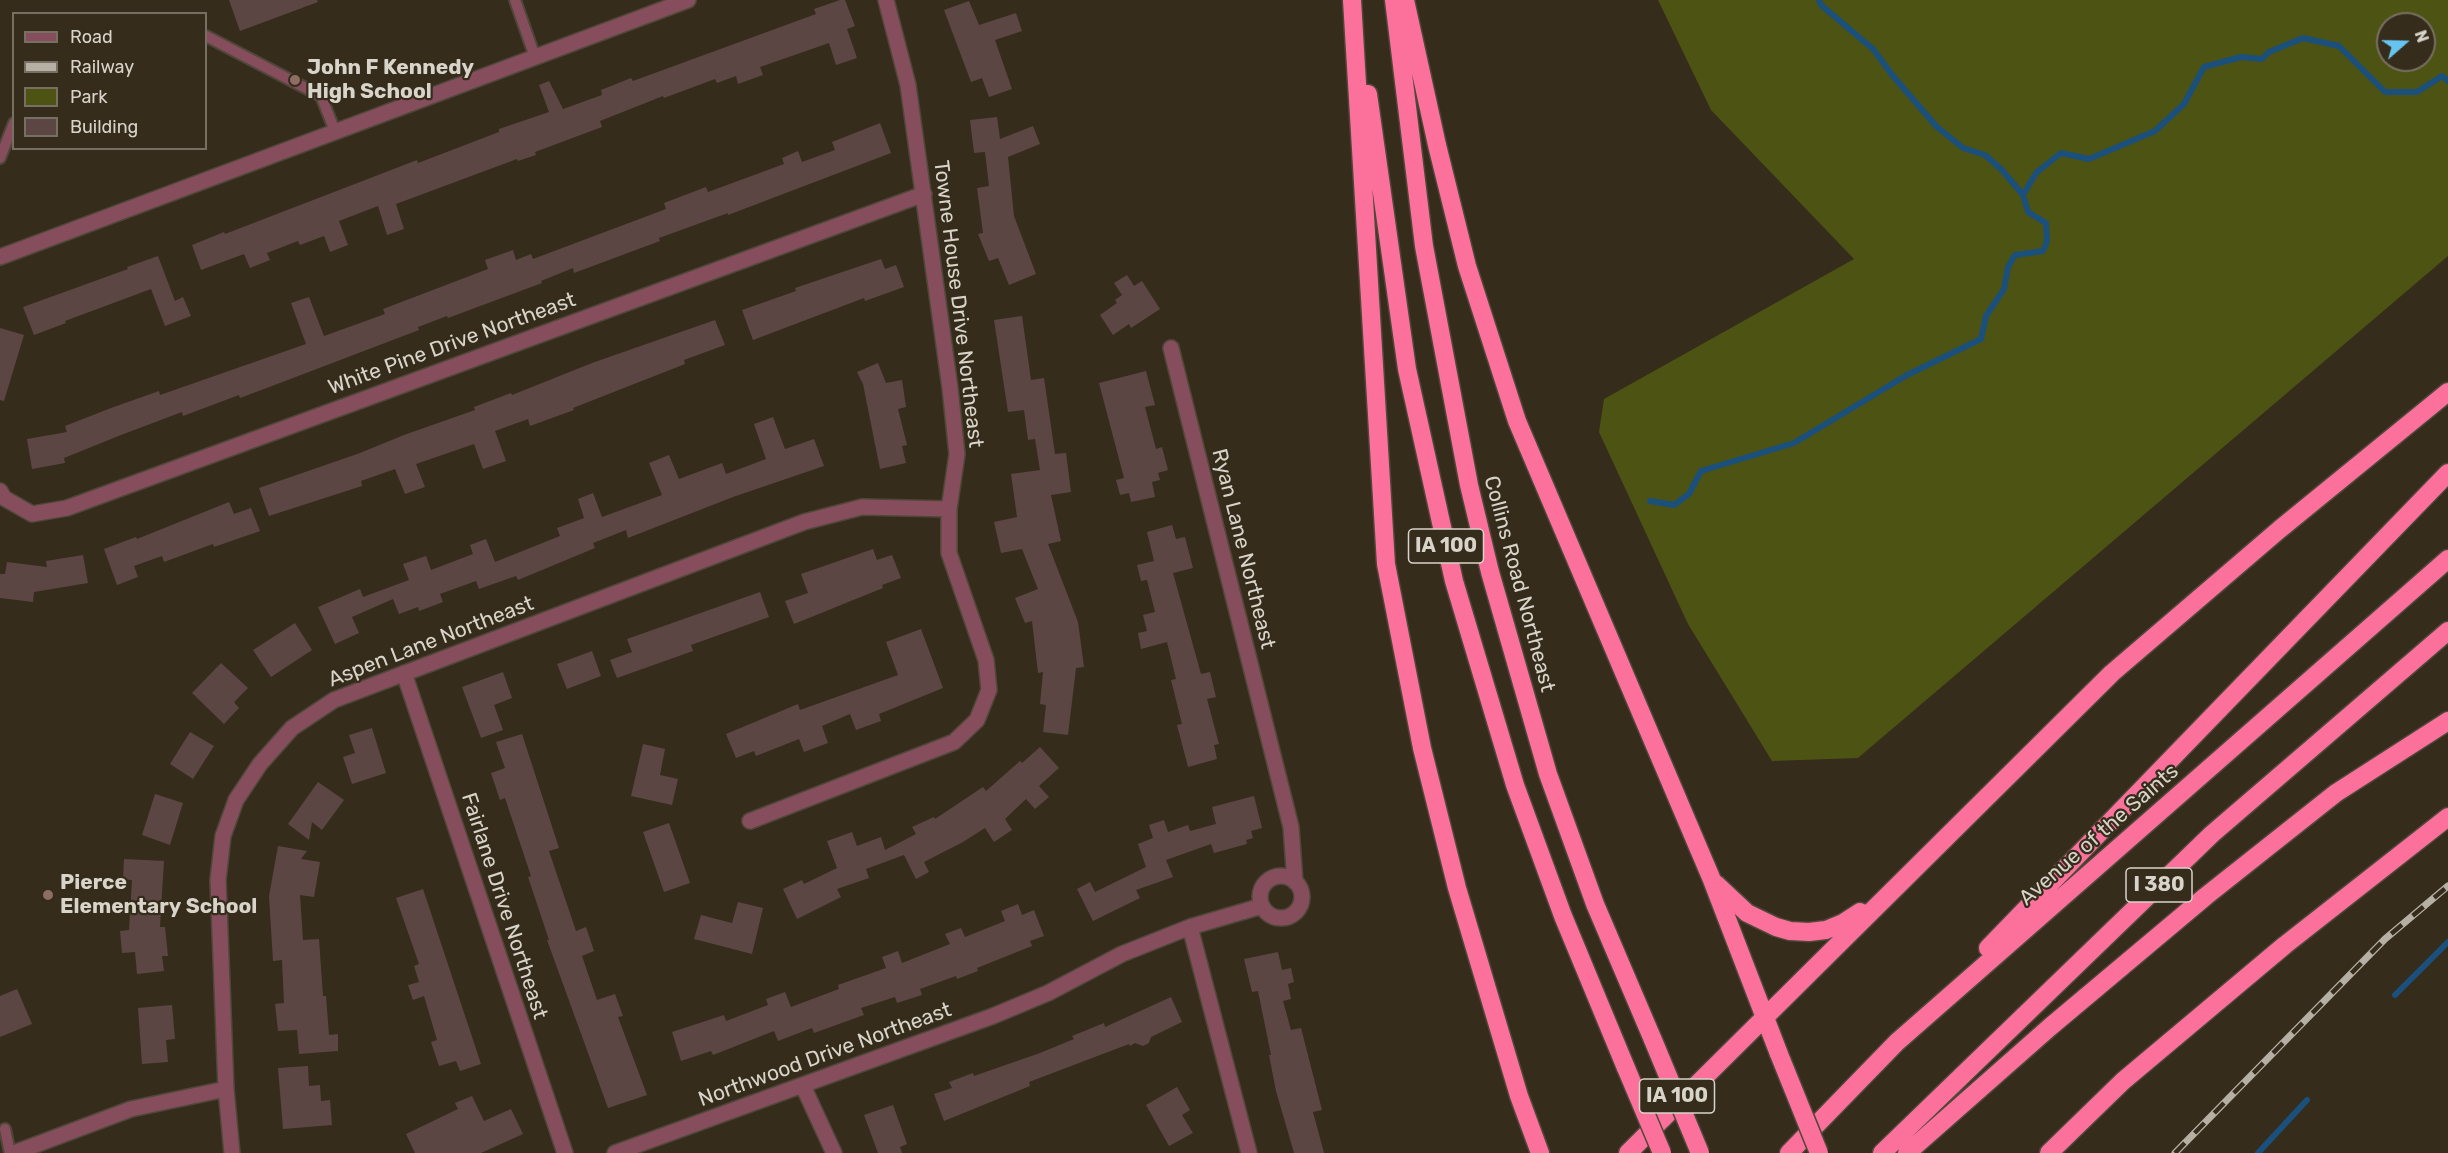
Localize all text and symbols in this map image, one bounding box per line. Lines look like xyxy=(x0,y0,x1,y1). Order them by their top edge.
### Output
legend xyxy=(12,12,207,150)
north arrow xyxy=(2376,12,2436,72)
text: Road xyxy=(70,26,113,48)
text: N xyxy=(2411,28,2432,45)
place label: John F Kennedy High School xyxy=(307,55,474,105)
text: Railway xyxy=(70,56,134,78)
marker: John F Kennedy High School xyxy=(288,73,302,87)
text: Park xyxy=(70,86,107,108)
text: Building xyxy=(70,116,138,138)
street label: Towne House Drive Northeast xyxy=(928,159,988,449)
street label: White Pine Drive Northeast xyxy=(325,287,579,401)
street label: Ryan Lane Northeast xyxy=(1206,446,1280,652)
street label: Collins Road Northeast xyxy=(1478,473,1560,695)
road number: IA 100 xyxy=(1408,529,1484,563)
street label: Aspen Lane Northeast xyxy=(325,591,537,693)
street label: Avenue of the Saints xyxy=(2014,759,2184,911)
street label: Fairlane Drive Northeast xyxy=(456,790,552,1022)
road number: I 380 xyxy=(2126,868,2192,902)
place label: Pierce Elementary School xyxy=(60,870,257,920)
marker: Pierce Elementary School xyxy=(41,888,55,902)
street label: Northwood Drive Northeast xyxy=(695,997,955,1113)
road number: IA 100 xyxy=(1640,1079,1714,1113)

